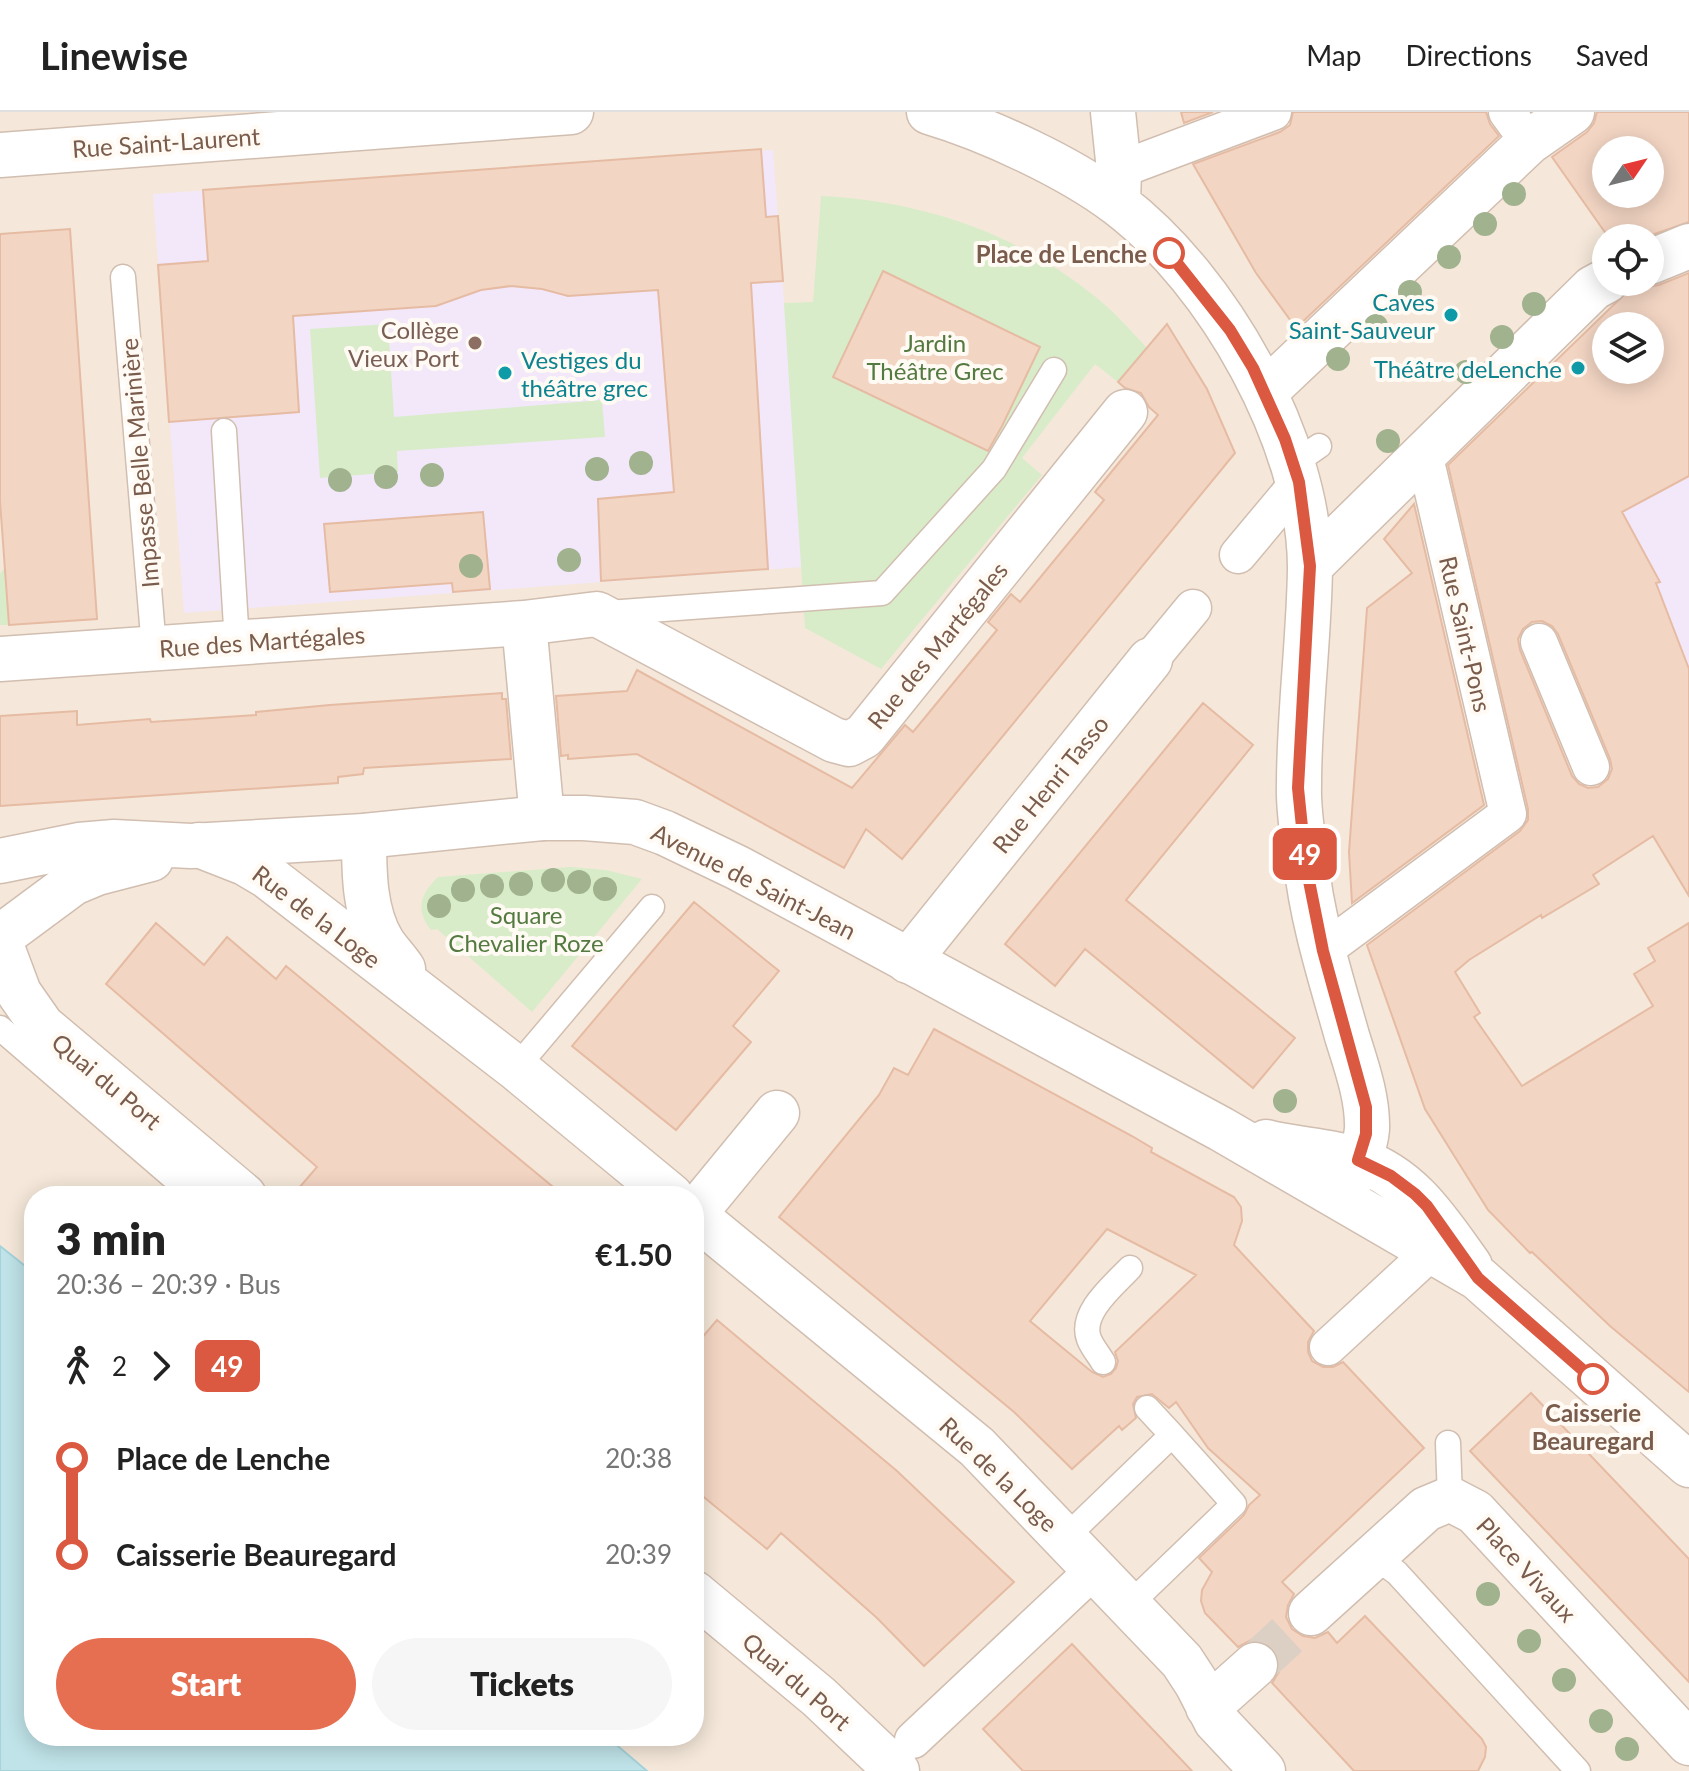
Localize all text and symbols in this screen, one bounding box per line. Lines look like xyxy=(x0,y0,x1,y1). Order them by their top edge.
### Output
text: Linewise xyxy=(40,32,188,78)
text: Map xyxy=(1306,38,1361,72)
text: Directions xyxy=(1405,38,1532,72)
text: Saved xyxy=(1576,38,1649,72)
street label: Rue Saint-Laurent xyxy=(71,121,261,163)
north arrow xyxy=(1592,136,1664,208)
map controls xyxy=(1592,136,1664,384)
button: locate xyxy=(1592,224,1664,296)
marker: Place de Lenche xyxy=(1154,238,1184,268)
place label: Place de Lenche xyxy=(976,239,1147,268)
place label: Caves Saint-Sauveur xyxy=(1289,287,1435,344)
marker: Caves Saint-Sauveur xyxy=(1442,306,1460,324)
button: layers xyxy=(1592,312,1664,384)
place label: Collège Vieux Port xyxy=(348,315,459,372)
park label: Jardin Théâtre Grec xyxy=(866,328,1004,385)
marker: Collège Vieux Port xyxy=(466,334,484,352)
street label: Impasse Belle Marinière xyxy=(114,337,164,589)
place label: Vestiges du théâtre grec xyxy=(521,345,648,402)
place label: Théâtre deLenche xyxy=(1374,354,1562,383)
marker: Théâtre deLenche xyxy=(1569,359,1587,377)
marker: Vestiges du théâtre grec xyxy=(496,364,514,382)
street label: Rue Saint-Pons xyxy=(1434,553,1498,715)
street label: Rue des Martégales xyxy=(861,556,1013,734)
street label: Rue des Martégales xyxy=(158,619,366,663)
street label: Rue Henri Tasso xyxy=(986,709,1114,859)
street label: Avenue de Saint-Jean xyxy=(647,817,861,945)
line badge: 49 xyxy=(1269,828,1341,880)
text: 49 xyxy=(1289,837,1321,871)
street label: Rue de la Loge xyxy=(247,858,387,974)
park label: Square Chevalier Roze xyxy=(448,900,604,957)
street label: Quai du Port xyxy=(46,1027,168,1135)
text: 3 min xyxy=(56,1212,166,1264)
text: €1.50 xyxy=(595,1236,672,1272)
text: 20:36 – 20:39 · Bus xyxy=(56,1268,280,1300)
icon: walk xyxy=(56,1344,100,1388)
icon: forward xyxy=(139,1344,183,1388)
text: 49 xyxy=(211,1349,244,1383)
text: 2 xyxy=(112,1350,127,1382)
marker: Caisserie Beauregard xyxy=(1578,1364,1608,1394)
place label: Caisserie Beauregard xyxy=(1532,1398,1654,1455)
street label: Rue de la Loge xyxy=(934,1411,1064,1537)
text: Place de Lenche xyxy=(116,1440,330,1476)
text: 20:38 xyxy=(605,1442,672,1474)
street label: Place Vivaux xyxy=(1471,1511,1583,1627)
text: Caisserie Beauregard xyxy=(116,1536,397,1572)
text: 20:39 xyxy=(605,1538,672,1570)
street label: Quai du Port xyxy=(737,1626,857,1736)
button: Start xyxy=(56,1638,356,1730)
button: Tickets xyxy=(372,1638,672,1730)

